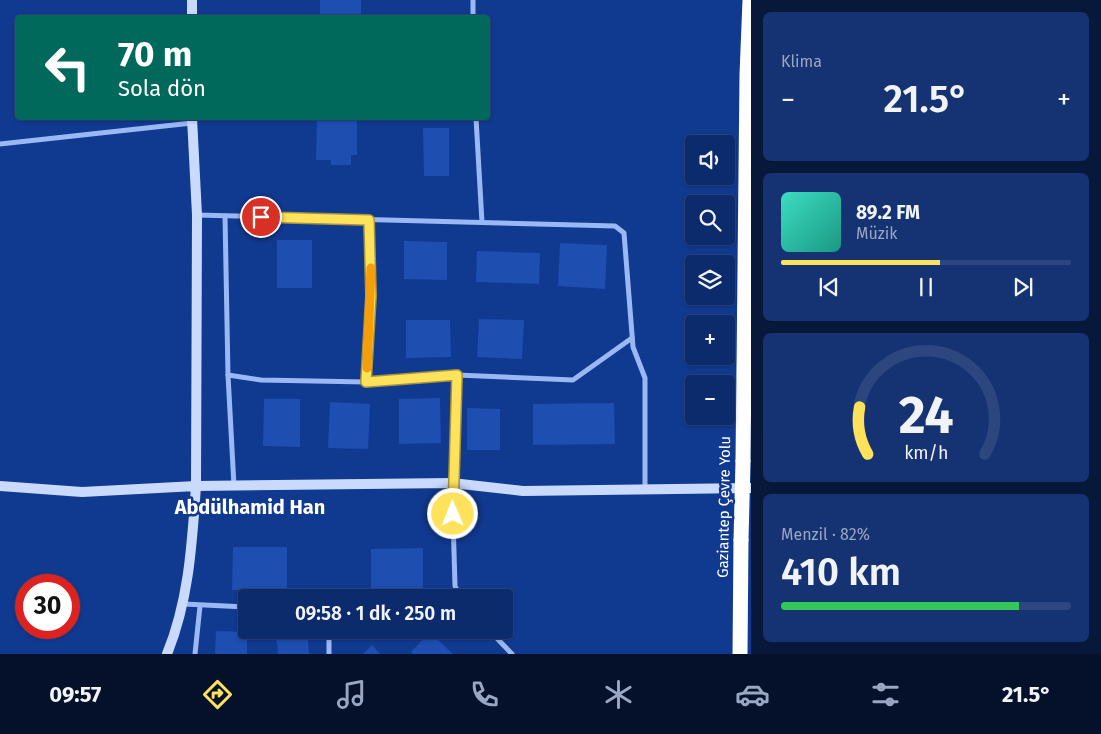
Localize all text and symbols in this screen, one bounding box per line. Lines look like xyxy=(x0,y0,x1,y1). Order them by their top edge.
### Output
text: 70 m xyxy=(118,33,192,75)
icon: left xyxy=(35,35,100,100)
text: Klima xyxy=(781,52,822,71)
text: Sola dön xyxy=(118,75,206,102)
text: 21.5° xyxy=(884,76,968,122)
text: − xyxy=(781,83,795,116)
text: + xyxy=(1057,83,1071,116)
map controls xyxy=(685,135,735,425)
button: sound xyxy=(685,135,735,185)
button: search xyxy=(685,195,735,245)
pin xyxy=(240,196,282,238)
text: 89.2 FM xyxy=(856,201,920,224)
icon: arrive xyxy=(247,203,275,231)
text: Müzik xyxy=(856,224,897,243)
button: layers xyxy=(685,255,735,305)
icon: previous xyxy=(815,273,843,301)
icon: pause xyxy=(912,273,940,301)
icon: next xyxy=(1009,273,1037,301)
button: + xyxy=(685,315,735,365)
button: − xyxy=(685,375,735,425)
text: 24 xyxy=(899,384,953,447)
street label: Gaziantep Çevre Yolu xyxy=(714,436,734,578)
text: km/h xyxy=(904,442,948,464)
position arrow xyxy=(426,487,478,539)
district label: Abdülhamid Han xyxy=(174,495,325,519)
text: Menzil · 82% xyxy=(781,525,870,544)
text: 410 km xyxy=(781,549,901,595)
speed limit sign: 30 xyxy=(15,574,80,639)
text: 09:58 · 1 dk · 250 m xyxy=(295,602,456,625)
icon: directions xyxy=(200,677,235,712)
icon: music xyxy=(334,677,369,712)
icon: phone xyxy=(467,677,502,712)
icon: climate xyxy=(601,677,636,712)
icon: car xyxy=(735,677,770,712)
icon: filters xyxy=(868,677,903,712)
text: 09:57 xyxy=(49,681,101,708)
text: 21.5° xyxy=(1002,681,1052,708)

